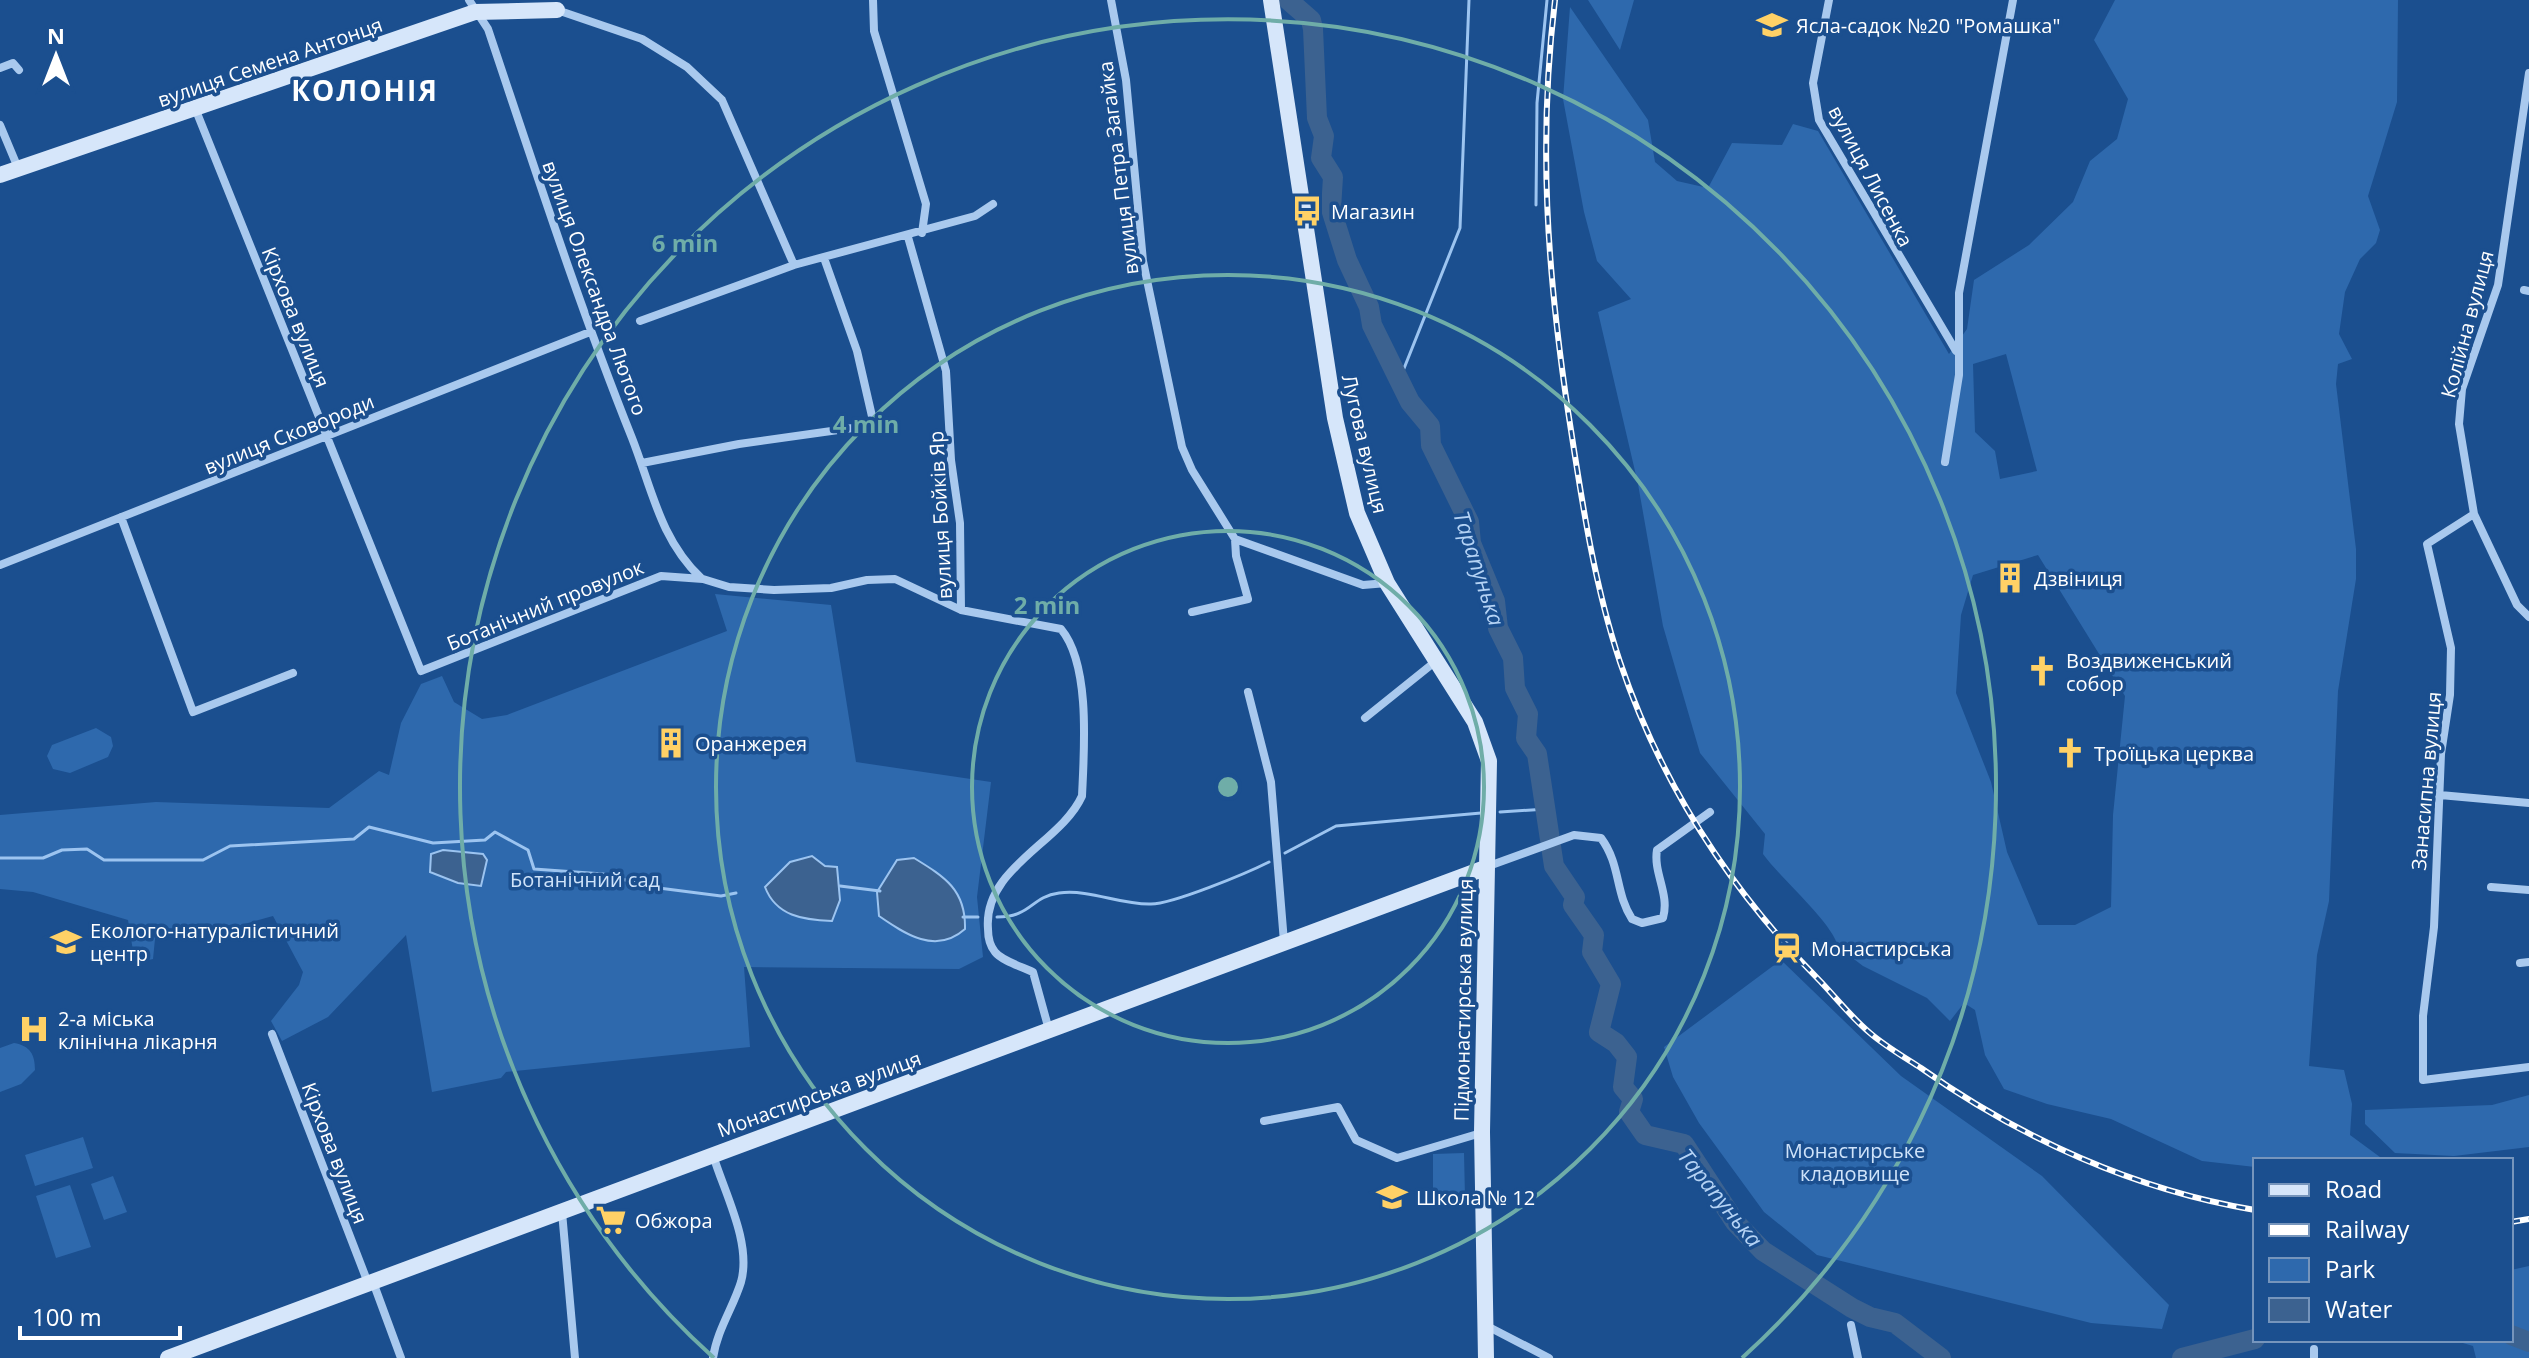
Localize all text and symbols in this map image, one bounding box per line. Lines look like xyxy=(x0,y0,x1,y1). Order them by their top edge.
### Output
school or university icon: Ясла-садок №20 "Ромашка" xyxy=(1755,8,1789,42)
street label: вулиця Семена Антонця xyxy=(154,11,386,113)
place label: Ясла-садок №20 "Ромашка" xyxy=(1796,12,2060,39)
north arrow xyxy=(16,16,96,96)
text: N xyxy=(47,20,65,50)
street label: вулиця Петра Загайка xyxy=(1092,60,1144,276)
district label: КОЛОНІЯ xyxy=(291,71,439,109)
street label: вулиця Лисенка xyxy=(1822,101,1920,251)
street label: вулиця Олександра Лютого xyxy=(536,157,654,419)
bus stop icon: Магазин xyxy=(1290,194,1324,228)
place label: Магазин xyxy=(1331,198,1415,225)
text: 6 min xyxy=(652,226,718,259)
street label: Кірхова вулиця xyxy=(256,243,336,391)
street label: Колійна вулиця xyxy=(2434,247,2500,401)
street label: Лугова вулиця xyxy=(1336,372,1394,516)
street label: вулиця Сковороди xyxy=(200,388,378,480)
text: 4 min xyxy=(833,407,899,440)
street label: вулиця Бойків Яр xyxy=(922,430,958,600)
water label: Тарапунька xyxy=(1447,507,1513,629)
street label: Ботанічний провулок xyxy=(443,553,648,657)
building icon: Дзвіниця xyxy=(1993,561,2027,595)
place label: Дзвіниця xyxy=(2034,565,2123,592)
text: 2 min xyxy=(1014,588,1080,621)
place label: Воздвиженський собор xyxy=(2066,647,2232,697)
church icon: Воздвиженський собор xyxy=(2025,654,2059,688)
street label: Занасипна вулиця xyxy=(2405,690,2447,872)
building icon: Оранжерея xyxy=(654,726,688,760)
place label: Оранжерея xyxy=(695,730,807,757)
church icon: Троїцька церква xyxy=(2053,736,2087,770)
place label: Троїцька церква xyxy=(2094,740,2254,767)
centre of rings xyxy=(1214,773,1242,801)
park label: Ботанічний сад xyxy=(510,866,661,893)
street label: Підмонастирська вулиця xyxy=(1447,878,1479,1122)
place label: Еколого-натуралістичний центр xyxy=(90,917,339,967)
school or university icon: Еколого-натуралістичний центр xyxy=(49,925,83,959)
station icon: Монастирська xyxy=(1770,931,1804,965)
place label: Монастирська xyxy=(1811,935,1952,962)
place label: 2-а міська клінічна лікарня xyxy=(58,1005,218,1055)
hospital icon: 2-а міська клінічна лікарня xyxy=(17,1012,51,1046)
street label: Монастирська вулиця xyxy=(713,1045,925,1143)
street label: Кірхова вулиця xyxy=(296,1079,374,1227)
park label: Монастирське кладовище xyxy=(1785,1137,1925,1187)
water label: Тарапунька xyxy=(1672,1141,1770,1253)
legend xyxy=(2253,1158,2513,1342)
text: Road xyxy=(2325,1172,2382,1205)
school or university icon: Школа № 12 xyxy=(1375,1180,1409,1214)
place label: Школа № 12 xyxy=(1416,1184,1535,1211)
supermarket icon: Обжора xyxy=(594,1203,628,1237)
place label: Обжора xyxy=(635,1207,713,1234)
text: Railway xyxy=(2325,1212,2410,1245)
text: Park xyxy=(2325,1252,2376,1285)
scale bar xyxy=(20,1290,180,1340)
text: Water xyxy=(2325,1292,2393,1325)
text: 100 m xyxy=(32,1300,102,1333)

